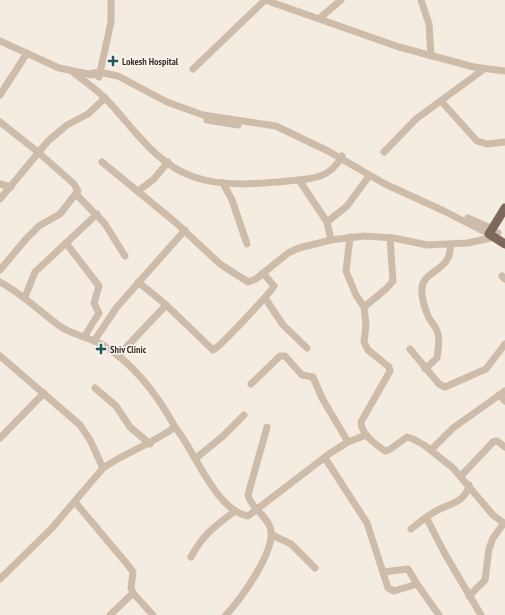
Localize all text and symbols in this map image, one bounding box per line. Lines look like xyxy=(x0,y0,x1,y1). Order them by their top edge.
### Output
marker: Lokesh Hospital xyxy=(107,55,119,67)
place label: Lokesh Hospital xyxy=(122,55,179,68)
marker: Shiv Clinic xyxy=(95,343,107,355)
place label: Shiv Clinic xyxy=(110,343,147,356)

